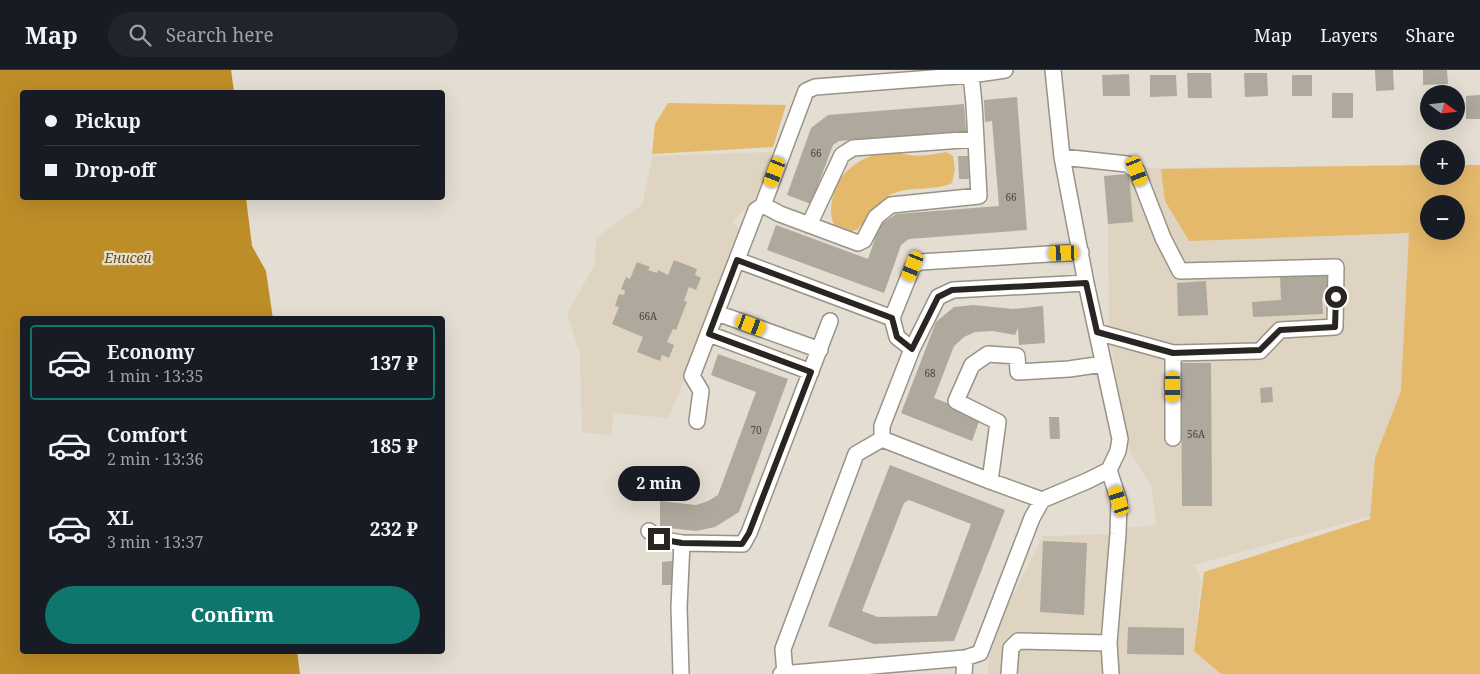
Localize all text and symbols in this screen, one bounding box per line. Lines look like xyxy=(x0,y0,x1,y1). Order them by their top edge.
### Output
search box xyxy=(108,12,458,57)
text: Map xyxy=(25,18,78,51)
icon: search xyxy=(126,21,154,49)
text: Search here xyxy=(166,22,274,48)
text: Map xyxy=(1254,23,1292,47)
text: Layers xyxy=(1320,23,1378,47)
text: Share xyxy=(1406,23,1455,47)
north arrow xyxy=(1420,85,1465,130)
map controls xyxy=(1420,85,1465,240)
text: Pickup xyxy=(75,108,141,134)
button: + xyxy=(1420,140,1465,185)
house number: 66 xyxy=(810,146,822,160)
car xyxy=(1124,154,1149,188)
car xyxy=(762,155,787,189)
text: Drop-off xyxy=(75,157,155,183)
house number: 66 xyxy=(1005,190,1017,204)
button: − xyxy=(1420,195,1465,240)
car xyxy=(1048,245,1079,261)
water label: Енисей xyxy=(103,248,152,267)
car xyxy=(900,249,925,283)
route start xyxy=(1325,286,1347,308)
house number: 66А xyxy=(639,309,658,323)
car xyxy=(734,313,767,337)
text: Economy xyxy=(107,339,195,365)
icon: car xyxy=(47,340,92,385)
text: 137 ₽ xyxy=(370,350,418,376)
text: 1 min · 13:35 xyxy=(107,365,203,387)
house number: 68 xyxy=(924,366,936,380)
car xyxy=(1165,372,1180,402)
text: Comfort xyxy=(107,422,187,448)
icon: car xyxy=(47,423,92,468)
house number: 70 xyxy=(750,423,762,437)
house number: 56А xyxy=(1187,427,1206,441)
text: 185 ₽ xyxy=(370,433,418,459)
text: 2 min · 13:36 xyxy=(107,448,203,470)
callout: 2 min xyxy=(618,466,700,502)
text: 2 min xyxy=(636,472,682,494)
car xyxy=(1107,484,1130,518)
text: XL xyxy=(107,505,133,531)
icon: car xyxy=(47,506,92,551)
text: 232 ₽ xyxy=(370,516,418,542)
route end xyxy=(648,528,670,550)
text: 3 min · 13:37 xyxy=(107,531,203,553)
button: Confirm xyxy=(45,586,420,644)

